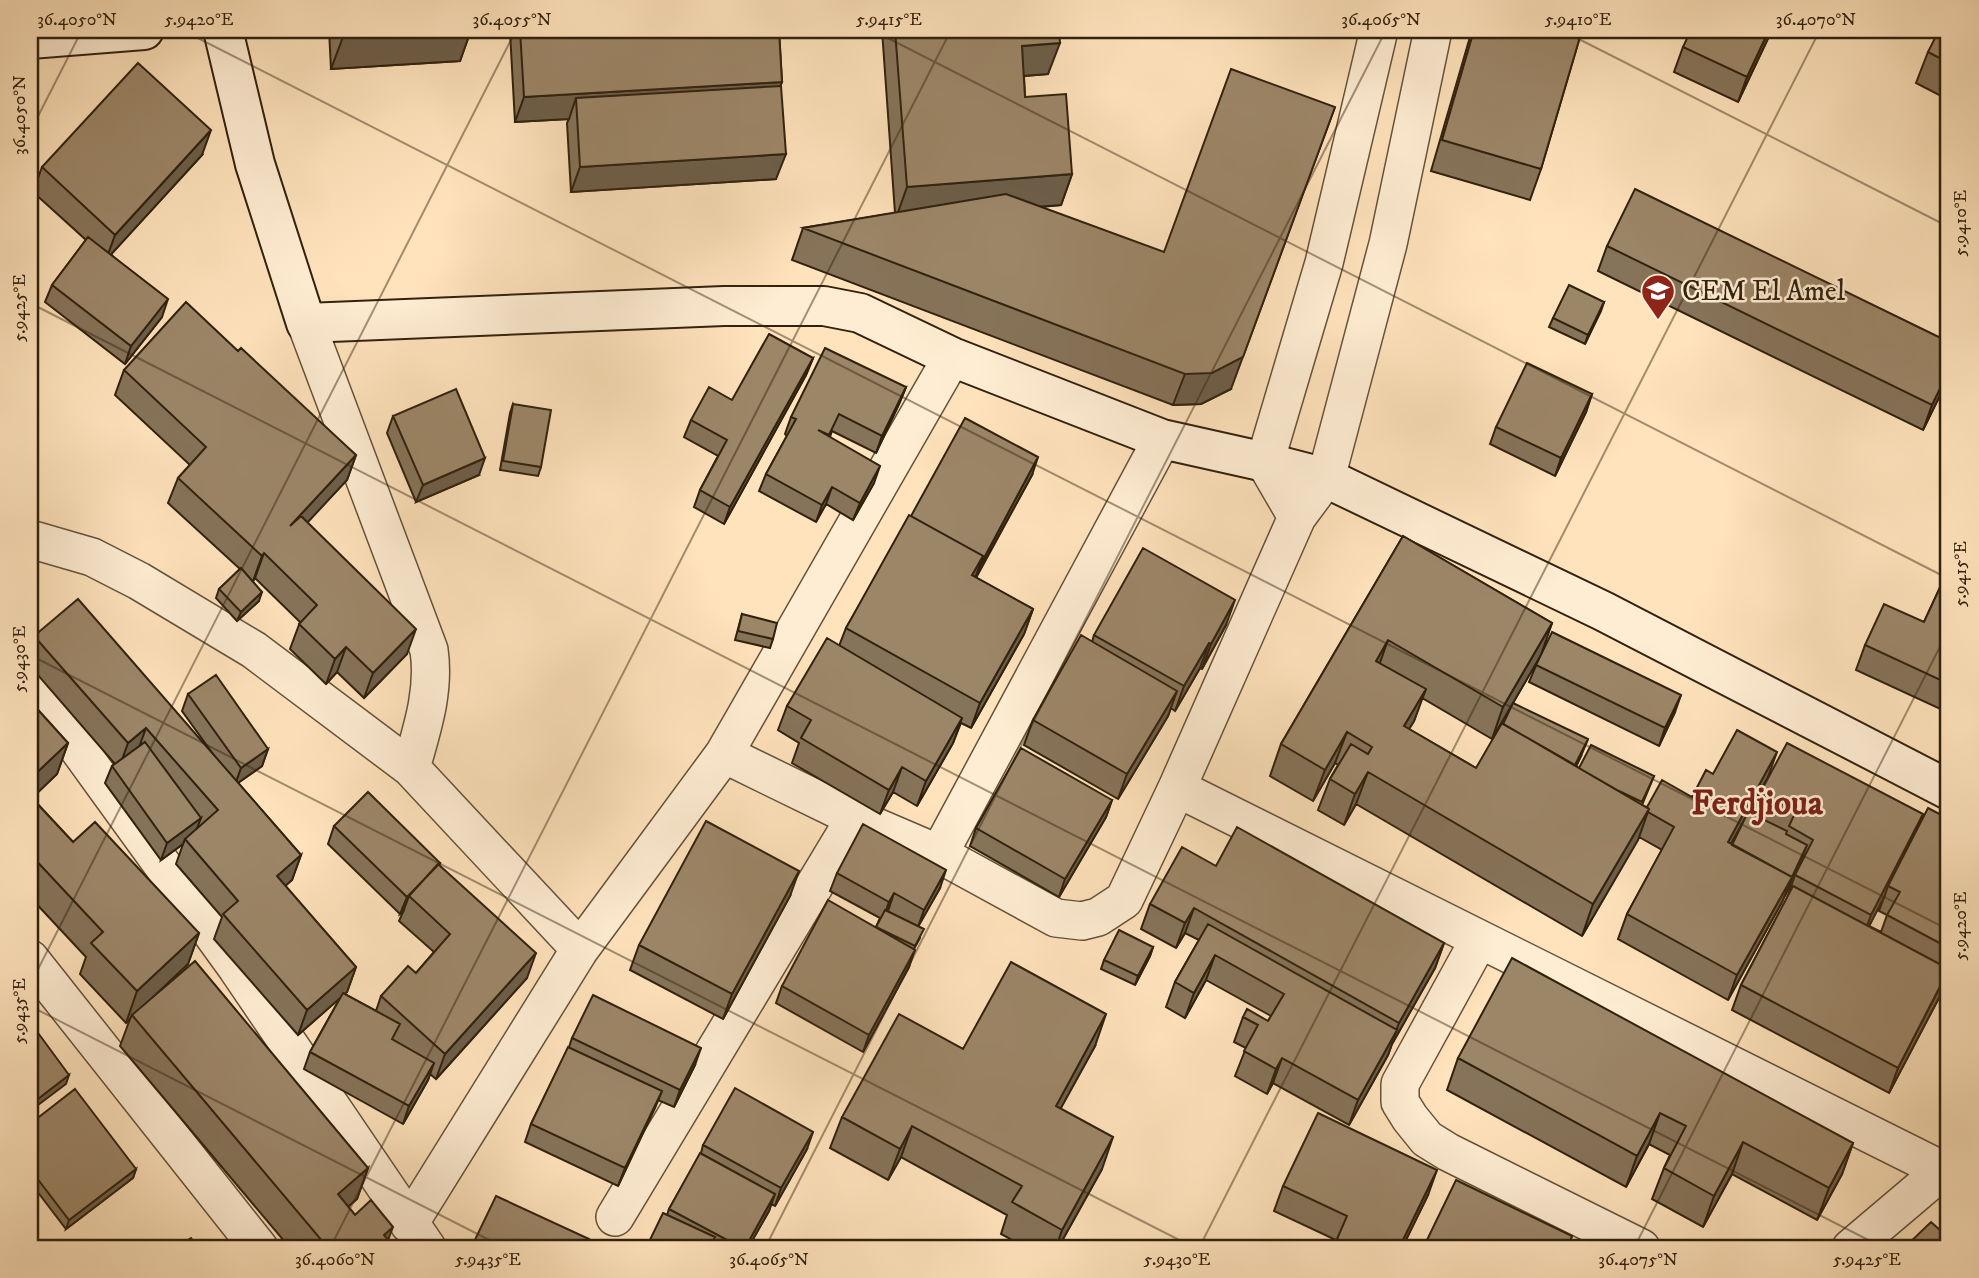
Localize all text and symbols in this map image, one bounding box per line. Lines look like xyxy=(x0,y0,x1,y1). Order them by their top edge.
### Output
text: 36.4050°N xyxy=(37,9,117,31)
text: 5.9420°E xyxy=(164,9,234,31)
text: 36.4055°N xyxy=(472,9,552,31)
text: 5.9415°E xyxy=(856,9,922,31)
text: 36.4065°N xyxy=(1341,9,1421,31)
text: 5.9410°E xyxy=(1545,9,1612,31)
text: 36.4070°N xyxy=(1776,9,1856,31)
text: 36.4050°N xyxy=(9,75,31,155)
text: 5.9410°E xyxy=(1950,189,1972,256)
school or university icon: CEM El Amel xyxy=(1639,272,1677,321)
text: 5.9425°E xyxy=(9,274,31,342)
place label: CEM El Amel xyxy=(1682,274,1846,309)
text: 5.9415°E xyxy=(1950,541,1972,607)
text: 5.9430°E xyxy=(9,625,31,692)
district label: Ferdjioua xyxy=(1691,782,1824,826)
text: 5.9420°E xyxy=(1950,891,1972,961)
text: 5.9435°E xyxy=(9,978,31,1044)
text: 36.4060°N xyxy=(295,1249,375,1271)
text: 5.9435°E xyxy=(455,1249,521,1271)
text: 36.4065°N xyxy=(729,1249,809,1271)
text: 5.9430°E xyxy=(1144,1249,1211,1271)
text: 36.4075°N xyxy=(1598,1249,1678,1271)
text: 5.9425°E xyxy=(1833,1249,1901,1271)

